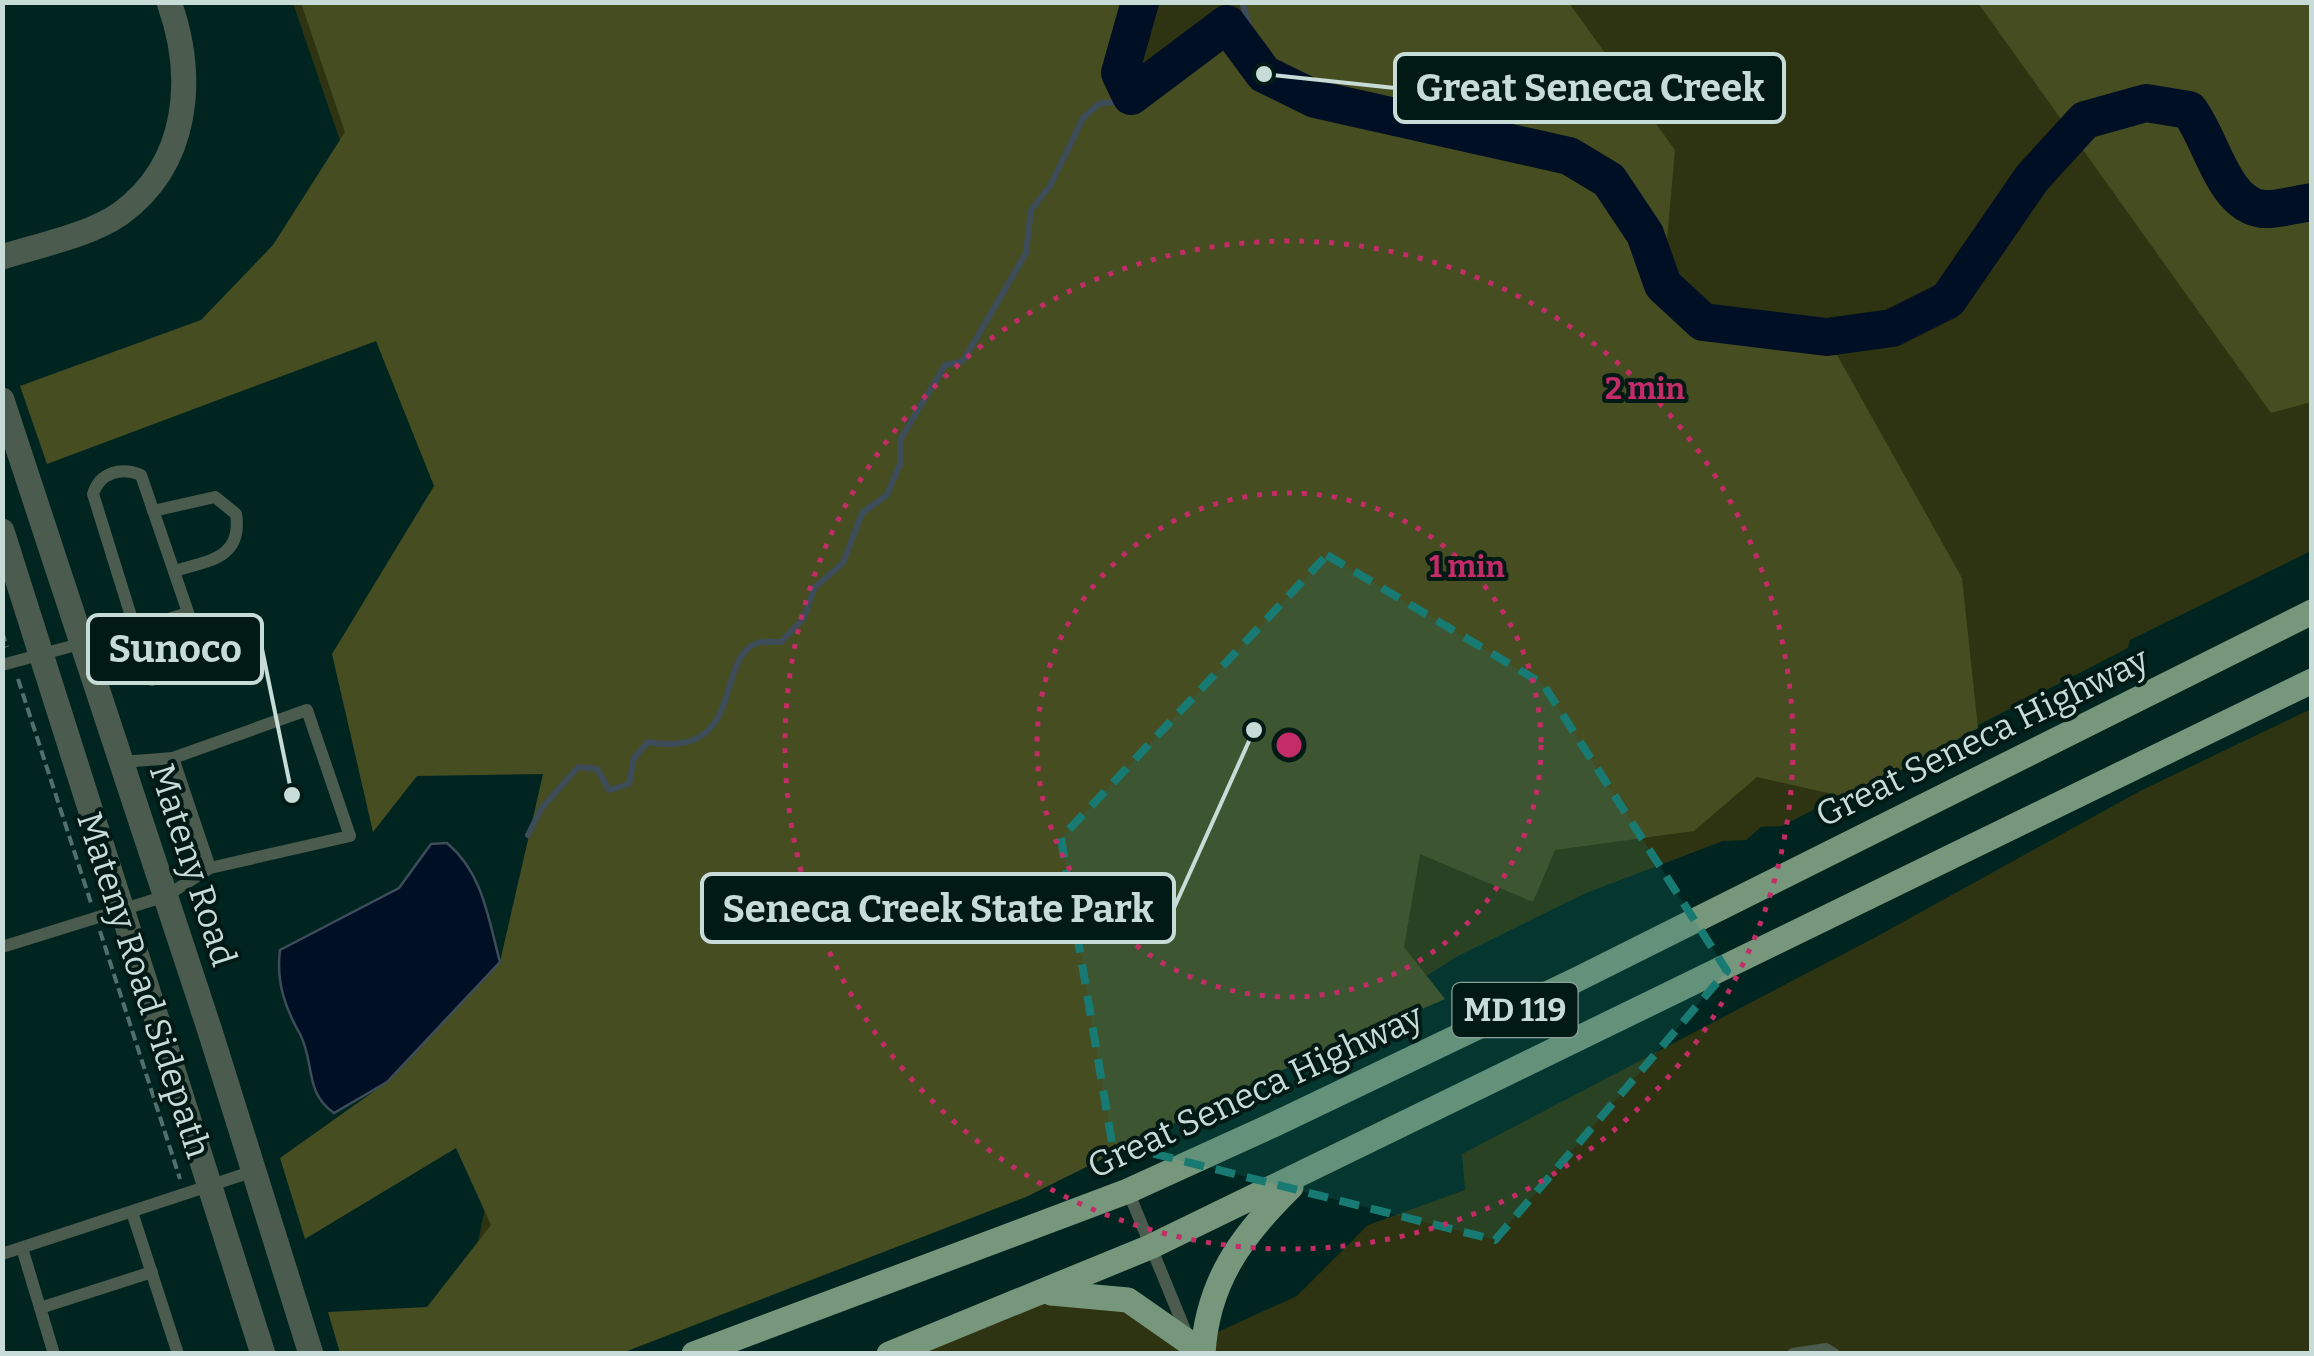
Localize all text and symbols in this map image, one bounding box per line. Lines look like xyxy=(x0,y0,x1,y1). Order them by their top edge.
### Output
callout: Great Seneca Creek xyxy=(1395,54,1784,122)
text: Great Seneca Creek xyxy=(1415,65,1765,111)
text: 2 min xyxy=(1605,371,1686,407)
text: 1 min xyxy=(1429,549,1506,585)
callout: Sunoco xyxy=(88,615,262,683)
text: Sunoco xyxy=(108,626,242,672)
street label: Great Seneca Highway xyxy=(1809,638,2156,836)
centre of rings xyxy=(1271,727,1307,763)
street label: Mateny Road xyxy=(141,759,245,971)
street label: Mateny Road Sidepath xyxy=(68,807,220,1164)
callout: Seneca Creek State Park xyxy=(702,874,1174,942)
text: Seneca Creek State Park xyxy=(722,886,1154,932)
road number: MD 119 xyxy=(1452,983,1578,1037)
street label: Great Seneca Highway xyxy=(1081,995,1430,1187)

